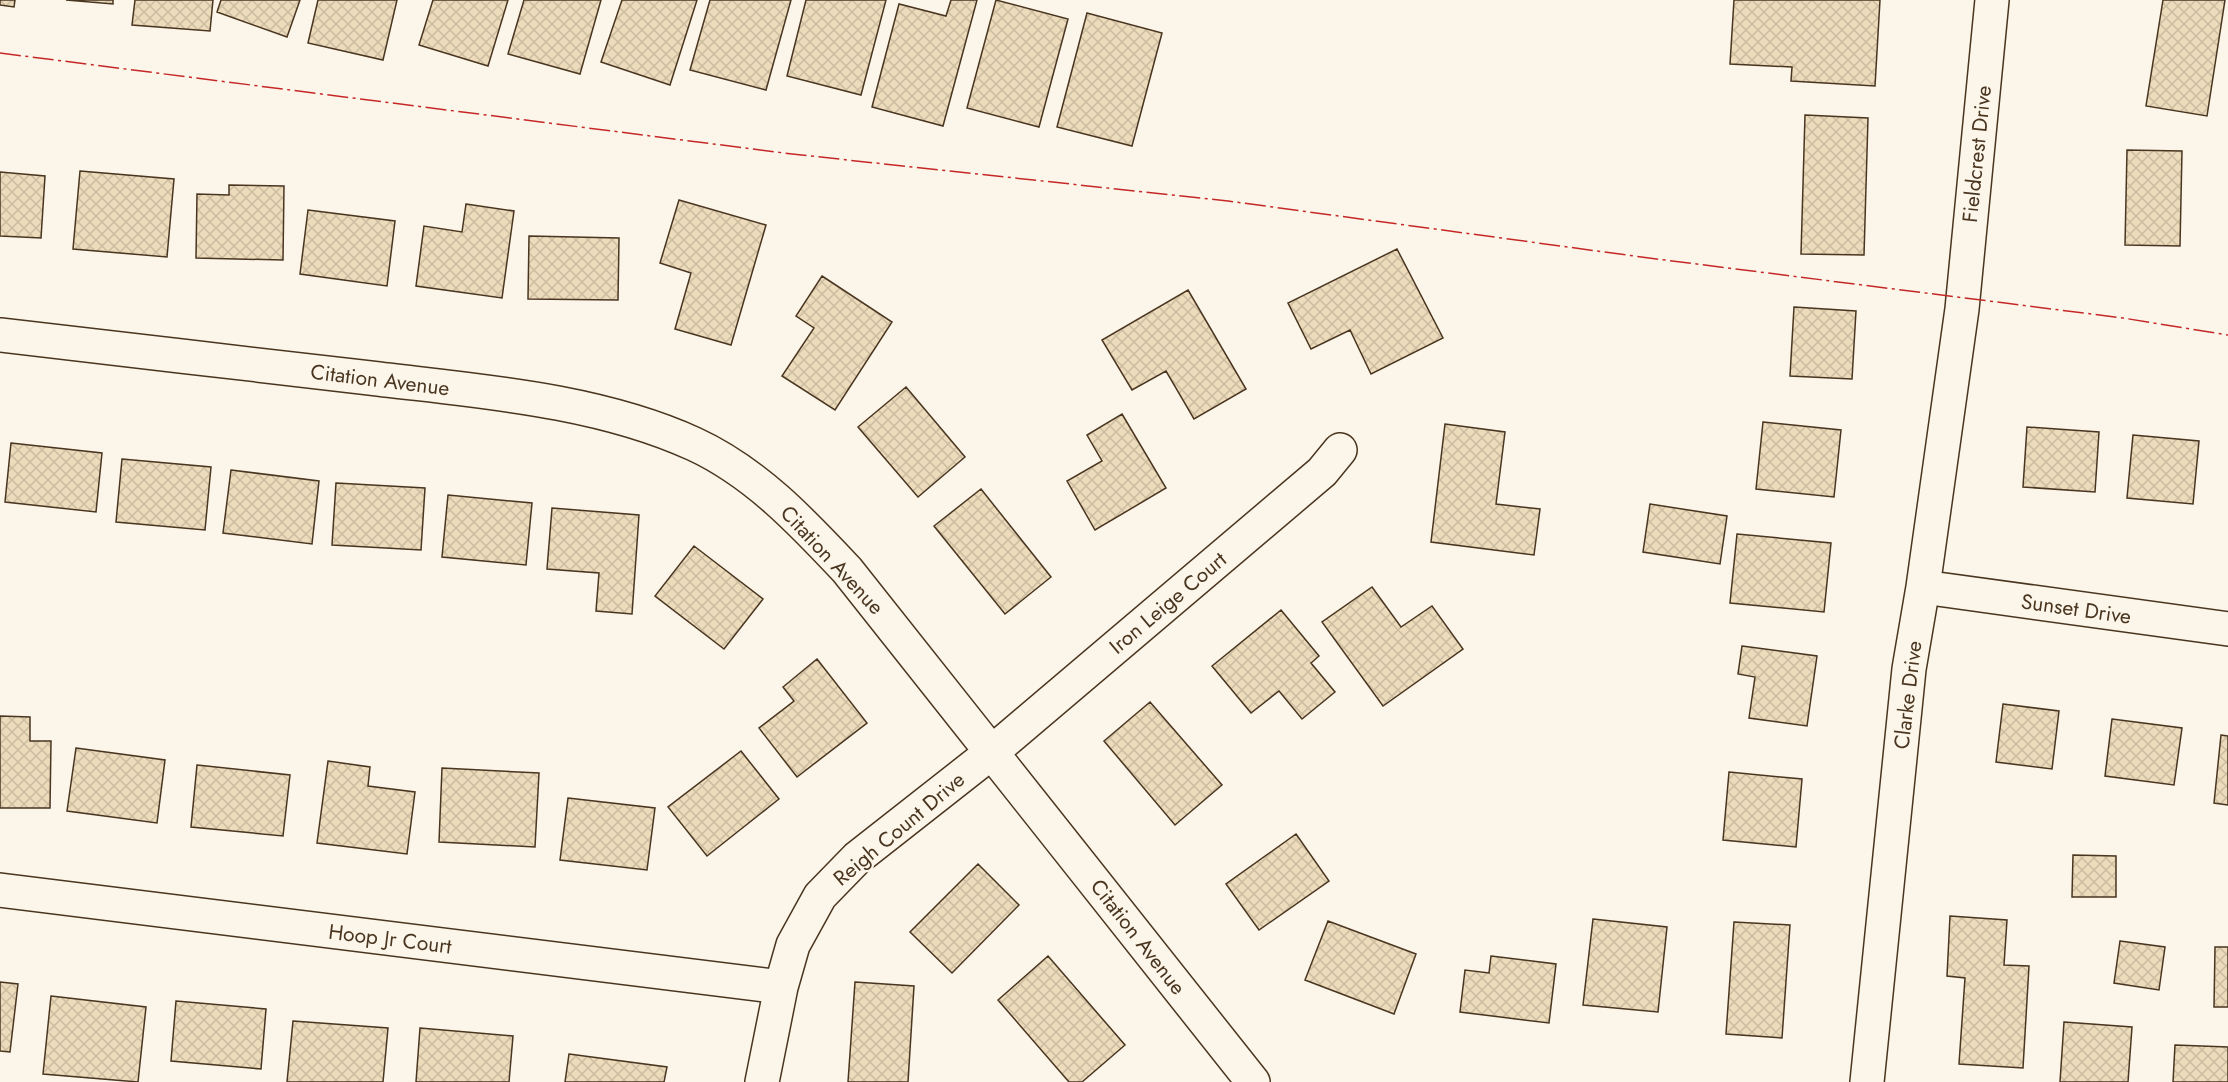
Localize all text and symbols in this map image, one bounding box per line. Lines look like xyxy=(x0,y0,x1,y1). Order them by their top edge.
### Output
street label: Fieldcrest Drive xyxy=(1955,84,1999,224)
street label: Citation Avenue xyxy=(309,357,451,403)
street label: Citation Avenue xyxy=(773,499,891,621)
street label: Iron Leige Court xyxy=(1103,545,1233,661)
street label: Sunset Drive xyxy=(2019,586,2133,632)
street label: Clarke Drive xyxy=(1886,639,1930,751)
street label: Reigh Count Drive xyxy=(827,765,971,893)
street label: Citation Avenue xyxy=(1083,873,1193,1001)
street label: Hoop Jr Court xyxy=(327,917,453,961)

